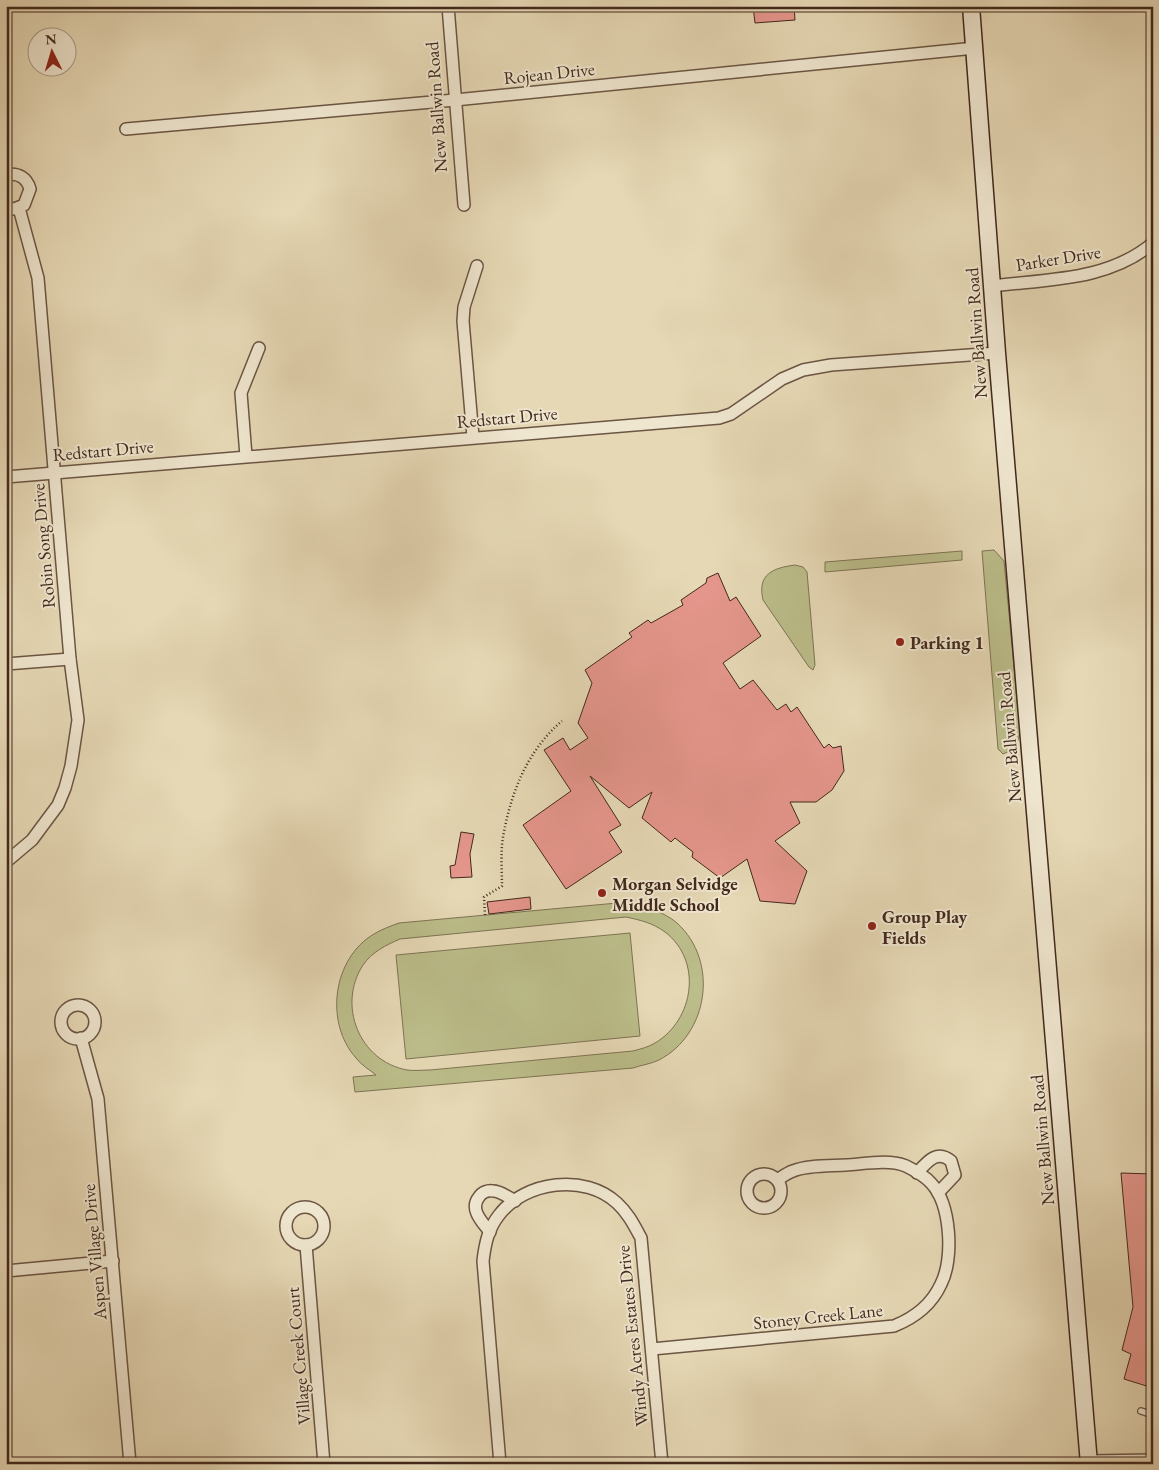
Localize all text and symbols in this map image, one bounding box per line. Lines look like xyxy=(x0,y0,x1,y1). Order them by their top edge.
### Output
north arrow xyxy=(28,28,78,78)
text: N xyxy=(44,30,58,49)
street label: New Ballwin Road xyxy=(420,40,452,173)
street label: Rojean Drive xyxy=(502,57,596,89)
street label: Parker Drive xyxy=(1014,240,1102,276)
street label: New Ballwin Road xyxy=(960,266,992,399)
street label: Redstart Drive xyxy=(456,401,558,433)
street label: Redstart Drive xyxy=(52,434,154,466)
street label: Robin Song Drive xyxy=(26,483,60,609)
place label: Parking 1 xyxy=(910,631,984,654)
marker: Parking 1 xyxy=(894,636,906,648)
street label: New Ballwin Road xyxy=(992,670,1026,803)
place label: Morgan Selvidge Middle School xyxy=(612,872,738,916)
marker: Morgan Selvidge Middle School xyxy=(596,887,608,899)
place label: Group Play Fields xyxy=(882,905,968,949)
marker: Group Play Fields xyxy=(866,920,878,932)
street label: New Ballwin Road xyxy=(1025,1073,1059,1206)
street label: Aspen Village Drive xyxy=(77,1183,111,1322)
street label: Windy Acres Estates Drive xyxy=(611,1244,653,1428)
street label: Village Creek Court xyxy=(281,1286,315,1426)
street label: Stoney Creek Lane xyxy=(752,1298,884,1334)

